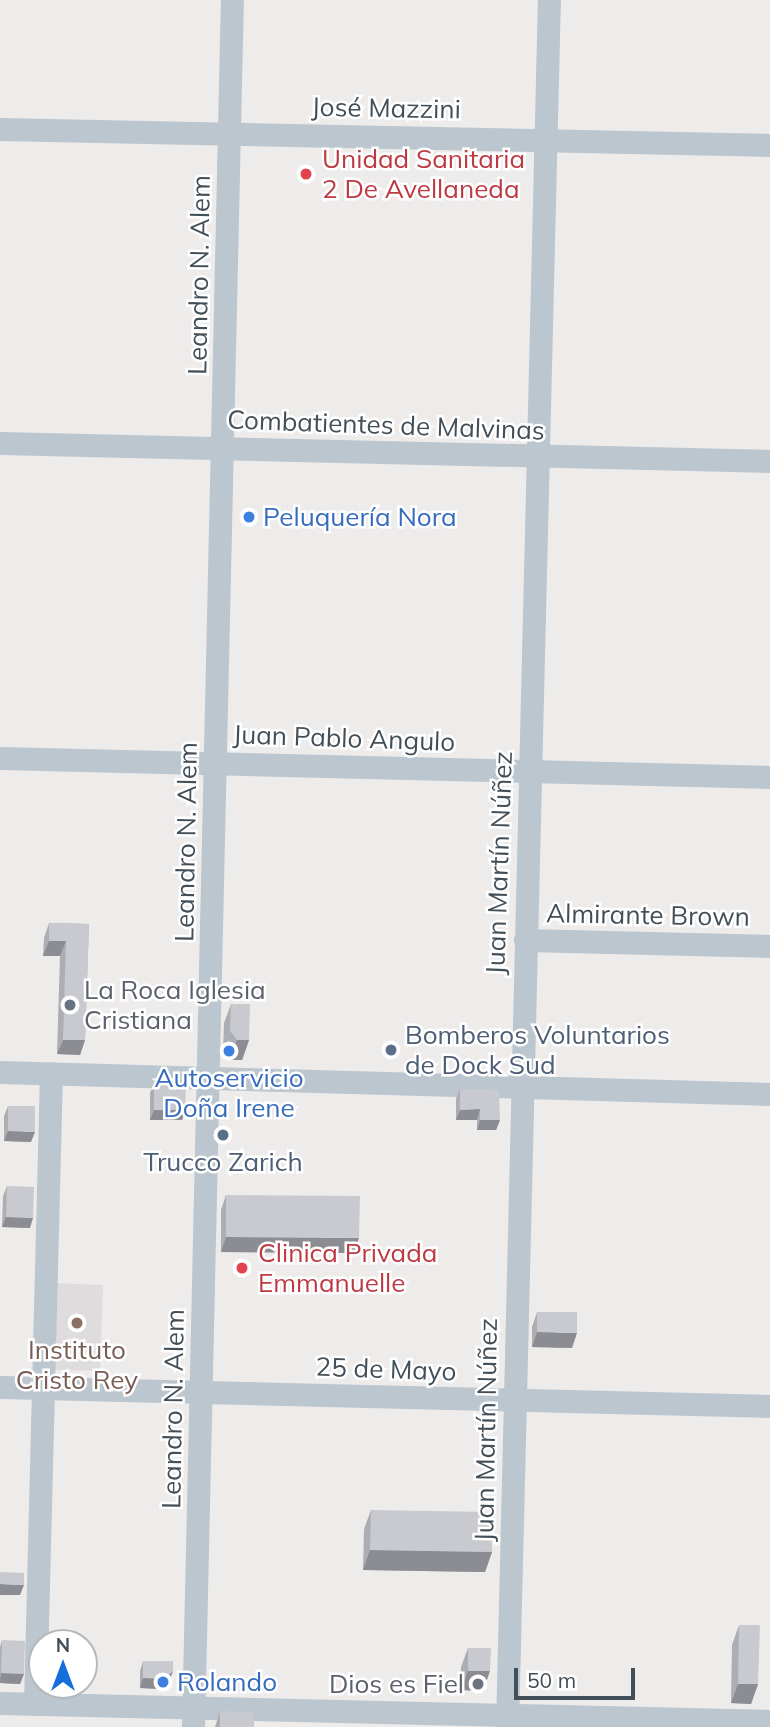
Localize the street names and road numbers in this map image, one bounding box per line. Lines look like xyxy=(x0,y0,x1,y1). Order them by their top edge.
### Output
street label: José Mazzini xyxy=(311,91,461,125)
street label: Leandro N. Alem xyxy=(182,175,216,375)
street label: Combatientes de Malvinas xyxy=(227,404,545,446)
street label: Juan Pablo Angulo xyxy=(232,719,456,757)
street label: Leandro N. Alem xyxy=(169,742,203,942)
street label: Juan Martín Núñez xyxy=(480,751,518,975)
street label: Almirante Brown xyxy=(546,898,750,932)
street label: Leandro N. Alem xyxy=(156,1309,190,1509)
street label: Juan Martín Núñez xyxy=(468,1318,504,1542)
street label: 25 de Mayo xyxy=(315,1351,457,1387)

